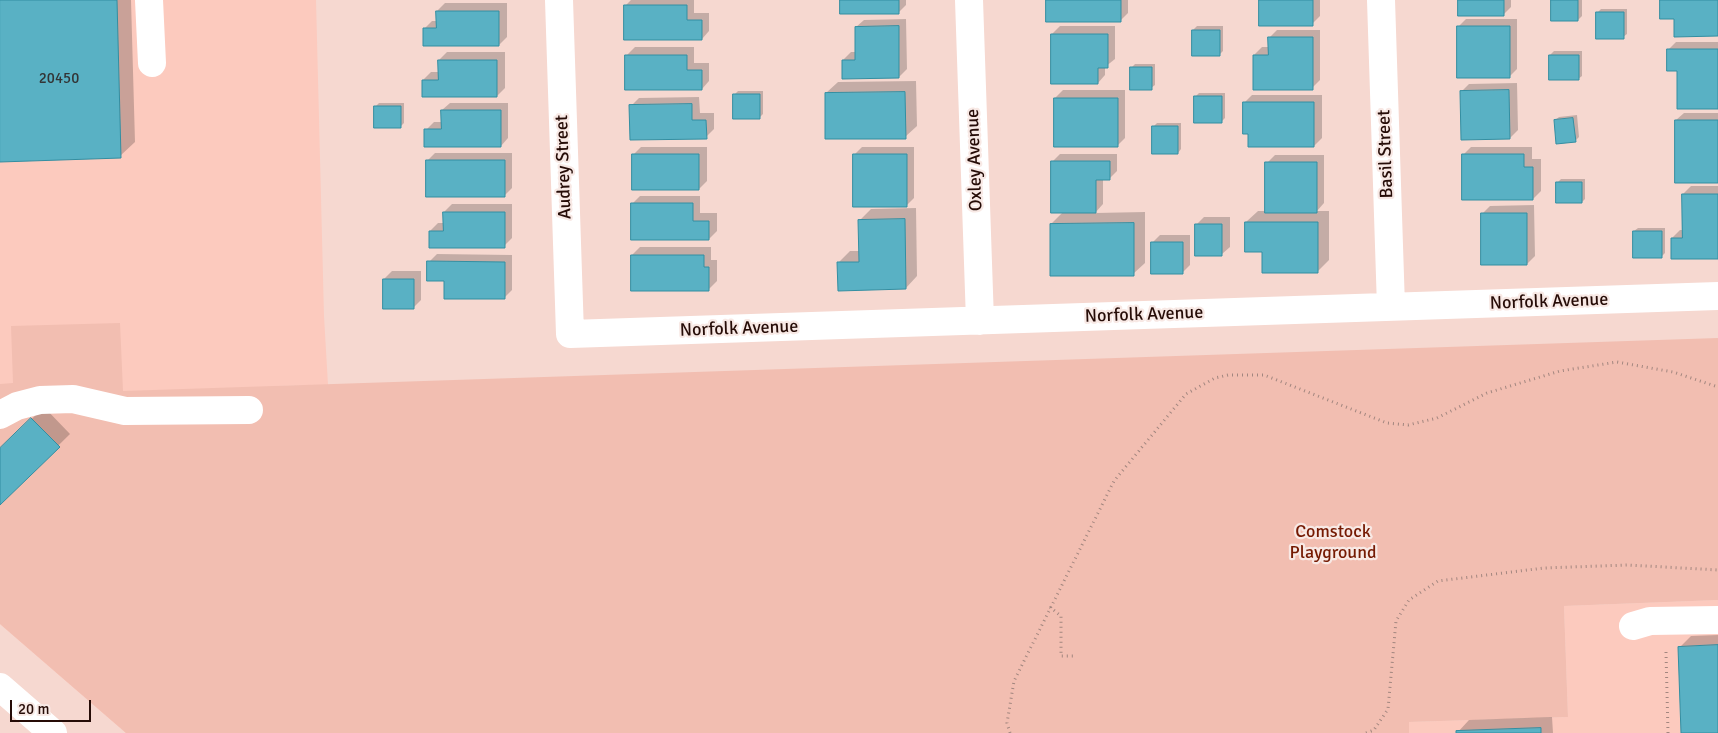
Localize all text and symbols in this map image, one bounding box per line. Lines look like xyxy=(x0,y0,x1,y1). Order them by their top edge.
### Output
house number: 20450 xyxy=(39,70,79,88)
street label: Oxley Avenue xyxy=(962,108,988,212)
street label: Basil Street xyxy=(1374,109,1398,199)
street label: Audrey Street xyxy=(551,114,577,220)
street label: Norfolk Avenue xyxy=(1489,289,1609,315)
street label: Norfolk Avenue xyxy=(1084,302,1204,328)
street label: Norfolk Avenue xyxy=(679,316,799,342)
park label: Comstock Playground xyxy=(1289,521,1377,564)
scale bar xyxy=(12,690,94,722)
text: 20 m xyxy=(18,700,49,718)

